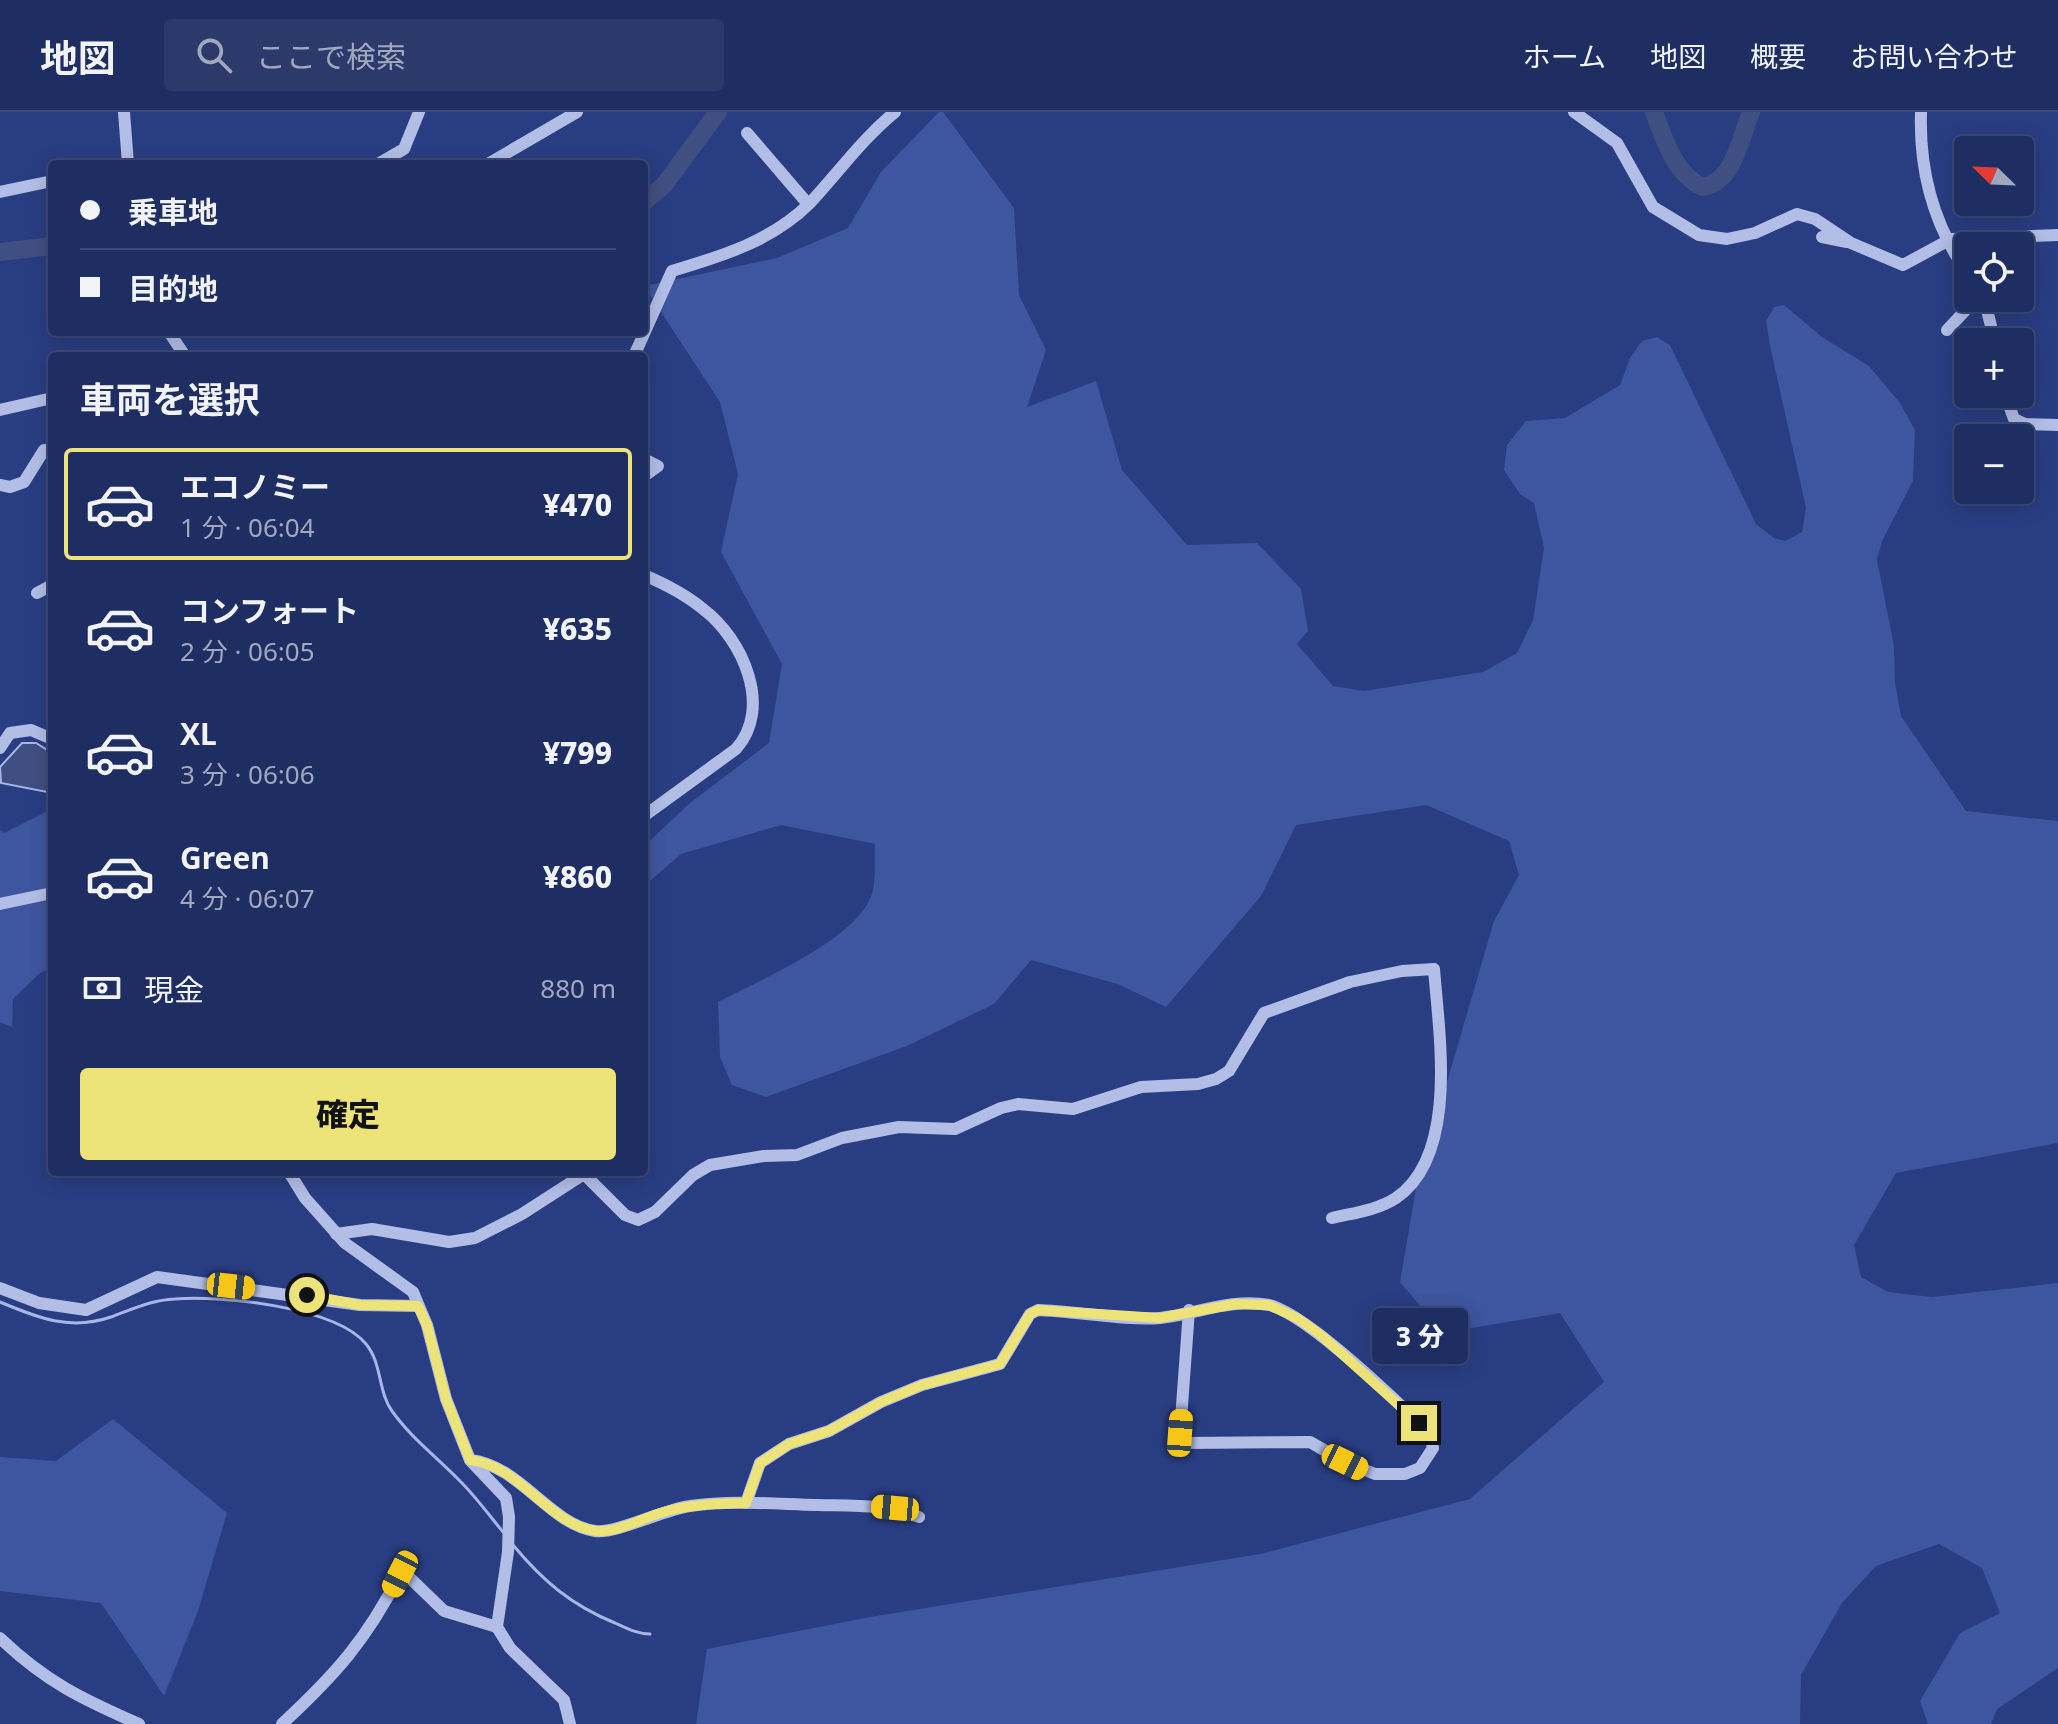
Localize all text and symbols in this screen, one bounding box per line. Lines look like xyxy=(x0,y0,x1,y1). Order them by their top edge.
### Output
search box xyxy=(164,19,724,91)
text: 地図 xyxy=(40,31,116,83)
icon: search xyxy=(192,33,236,77)
text: ここで検索 xyxy=(256,36,406,77)
text: ホーム xyxy=(1523,37,1606,75)
text: 地図 xyxy=(1650,37,1706,75)
text: 概要 xyxy=(1750,37,1806,75)
text: お問い合わせ xyxy=(1850,37,2018,75)
north arrow xyxy=(1954,136,2034,216)
map controls xyxy=(1954,136,2034,504)
text: 乗車地 xyxy=(128,191,218,232)
button: locate xyxy=(1954,232,2034,312)
text: 目的地 xyxy=(128,268,218,309)
button: + xyxy=(1954,328,2034,408)
text: 車両を選択 xyxy=(80,375,260,424)
button: − xyxy=(1954,424,2034,504)
text: エコノミー xyxy=(180,466,330,507)
icon: car xyxy=(84,468,156,540)
text: ¥470 xyxy=(543,484,612,525)
text: 1 分 · 06:04 xyxy=(180,509,315,545)
text: コンフォート xyxy=(180,590,359,631)
icon: car xyxy=(84,592,156,664)
text: ¥635 xyxy=(543,608,612,649)
text: 2 分 · 06:05 xyxy=(180,633,315,669)
text: XL xyxy=(180,713,217,754)
icon: car xyxy=(84,716,156,788)
text: ¥799 xyxy=(543,732,612,773)
text: 3 分 · 06:06 xyxy=(180,756,315,792)
text: Green xyxy=(180,837,270,878)
icon: car xyxy=(84,840,156,912)
text: ¥860 xyxy=(543,856,612,897)
text: 4 分 · 06:07 xyxy=(180,880,315,916)
icon: cash xyxy=(80,966,124,1010)
text: 現金 xyxy=(144,969,204,1010)
text: 880 m xyxy=(540,970,616,1006)
button: 確定 xyxy=(80,1068,616,1160)
car xyxy=(206,1272,256,1300)
route start xyxy=(289,1277,325,1313)
callout: 3 分 xyxy=(1371,1307,1467,1363)
text: 3 分 xyxy=(1396,1318,1444,1354)
route end xyxy=(1401,1405,1437,1441)
car xyxy=(1166,1408,1194,1458)
car xyxy=(1318,1441,1372,1483)
car xyxy=(870,1494,920,1522)
car xyxy=(378,1547,422,1601)

